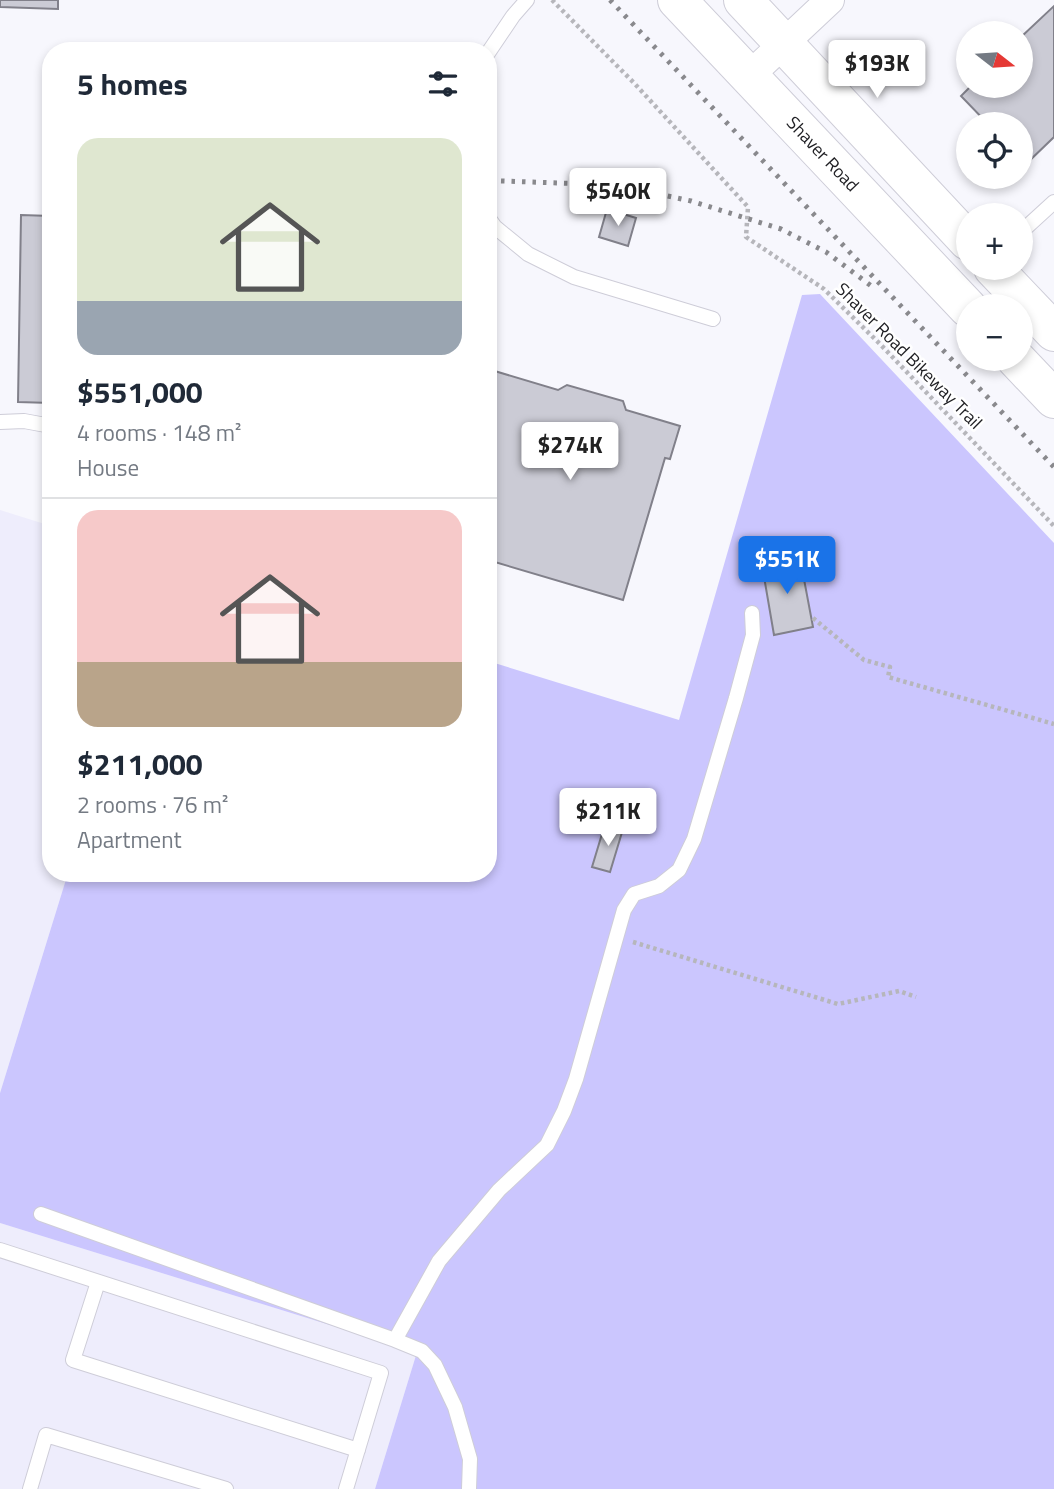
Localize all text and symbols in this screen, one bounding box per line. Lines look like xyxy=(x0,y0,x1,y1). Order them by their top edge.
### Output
north arrow xyxy=(956,21,1032,98)
map controls xyxy=(956,21,1033,371)
pin: $193K xyxy=(828,41,926,100)
text: $193K xyxy=(844,45,910,80)
text: 5 homes xyxy=(77,61,188,107)
icon: filters xyxy=(424,65,462,103)
street label: Shaver Road xyxy=(780,110,865,198)
button: locate xyxy=(956,112,1033,189)
pin: $540K xyxy=(569,168,667,228)
text: $540K xyxy=(585,173,651,208)
icon: home xyxy=(207,184,333,310)
button: + xyxy=(956,203,1033,280)
street label: Shaver Road Bikeway Trail xyxy=(830,276,989,435)
button: − xyxy=(956,294,1033,371)
text: $551,000 xyxy=(77,369,203,415)
text: 4 rooms · 148 m² xyxy=(77,415,241,450)
pin: $274K xyxy=(521,422,619,482)
text: $274K xyxy=(537,427,603,462)
text: House xyxy=(77,450,139,485)
pin: $551K xyxy=(738,536,836,596)
text: $551K xyxy=(754,541,820,576)
icon: home xyxy=(207,556,333,682)
text: $211,000 xyxy=(77,741,203,787)
text: 2 rooms · 76 m² xyxy=(77,787,228,822)
pin: $211K xyxy=(559,788,657,848)
text: $211K xyxy=(575,793,641,828)
text: Apartment xyxy=(77,822,182,857)

